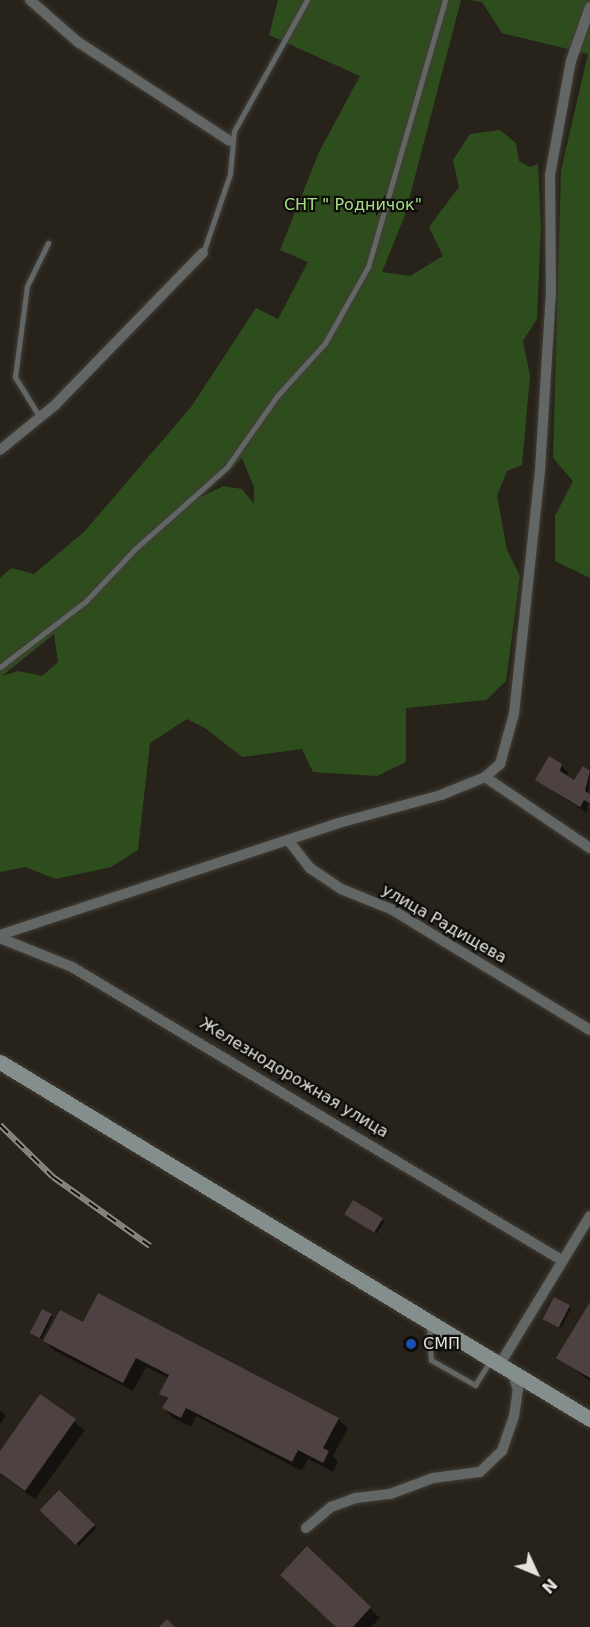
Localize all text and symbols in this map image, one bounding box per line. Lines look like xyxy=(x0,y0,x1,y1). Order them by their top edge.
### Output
park label: СНТ " Родничок" xyxy=(284,195,422,215)
street label: улица Радищева xyxy=(378,880,510,968)
street label: Железнодорожная улица xyxy=(196,1014,392,1142)
place label: СМП xyxy=(423,1334,460,1354)
marker: СМП xyxy=(404,1337,418,1351)
north arrow xyxy=(506,1543,566,1603)
text: N xyxy=(538,1574,561,1597)

